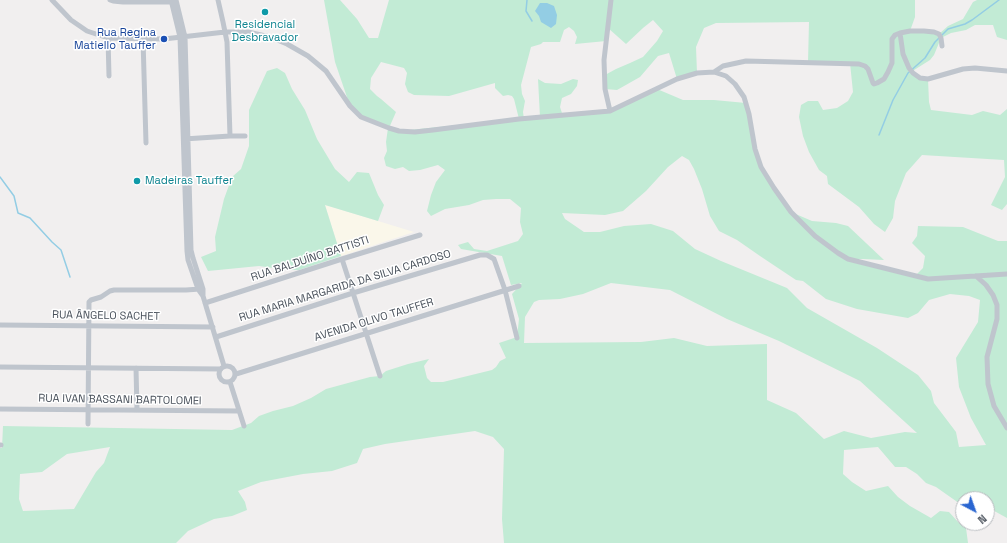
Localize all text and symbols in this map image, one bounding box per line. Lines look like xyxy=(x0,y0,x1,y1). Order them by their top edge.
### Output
marker: Residencial Desbravador xyxy=(260,7,270,17)
place label: Residencial Desbravador xyxy=(232,18,298,44)
place label: Rua Regina Matiello Tauffer xyxy=(74,26,156,52)
marker: Rua Regina Matiello Tauffer xyxy=(159,34,169,44)
place label: Madeiras Tauffer xyxy=(145,174,233,188)
marker: Madeiras Tauffer xyxy=(132,176,142,186)
street label: RUA BALDUÍNO BATTISTI xyxy=(249,234,371,284)
street label: RUA MARIA MARGARIDA DA SILVA CARDOSO xyxy=(237,247,453,325)
street label: AVENIDA OLIVO TAUFFER xyxy=(313,296,435,344)
street label: RUA ÂNGELO SACHET xyxy=(52,308,160,324)
street label: RUA IVAN BASSANI BARTOLOMEI xyxy=(38,392,202,408)
north arrow xyxy=(955,491,995,531)
text: N xyxy=(975,512,990,527)

